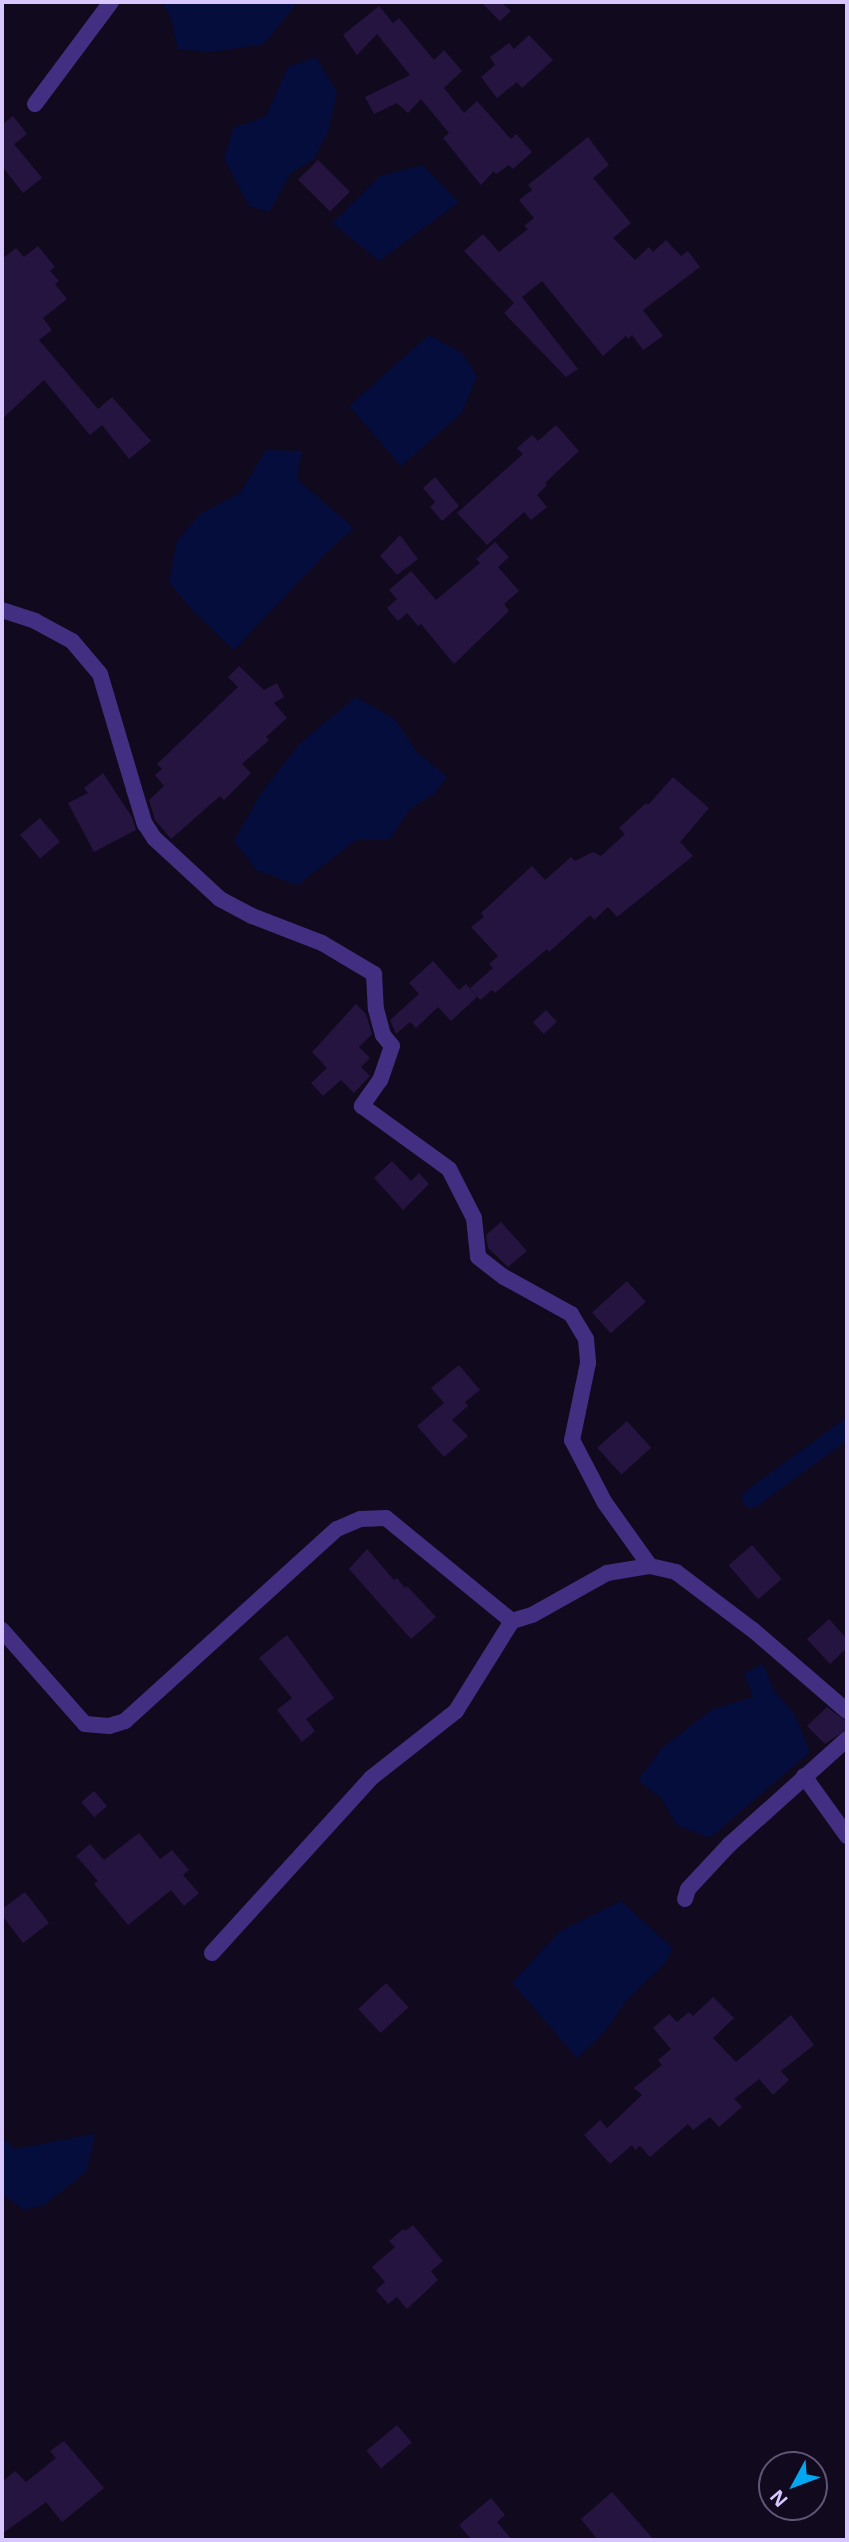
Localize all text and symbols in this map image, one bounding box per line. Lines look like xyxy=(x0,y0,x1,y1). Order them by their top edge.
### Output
north arrow xyxy=(758,2451,828,2521)
text: N xyxy=(764,2484,794,2513)

